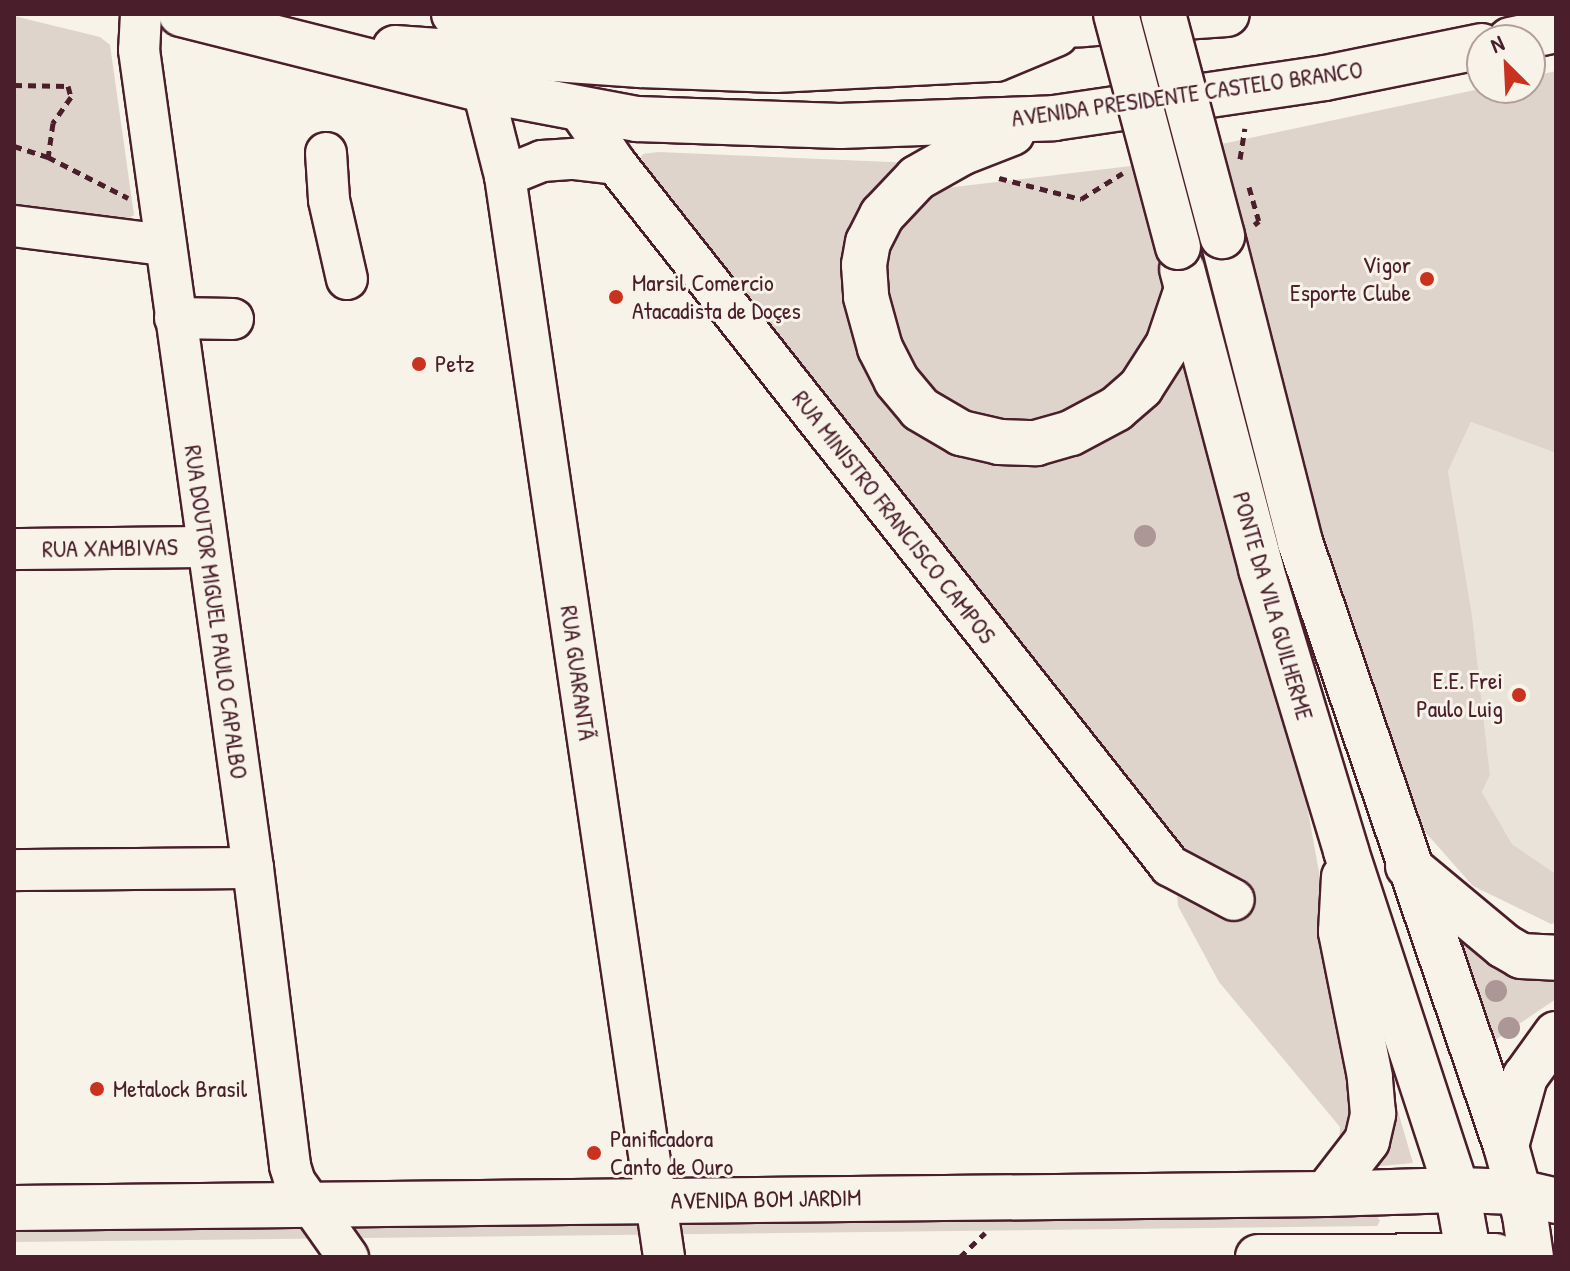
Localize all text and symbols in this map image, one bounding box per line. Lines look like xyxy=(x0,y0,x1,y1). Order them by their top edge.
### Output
north arrow xyxy=(1466,24,1546,104)
text: N xyxy=(1486,28,1509,60)
street label: AVENIDA PRESIDENTE CASTELO BRANCO xyxy=(1010,55,1364,133)
place label: Vigor Esporte Clube xyxy=(1290,251,1411,307)
place label: Marsil Comercio Atacadista de Doçes xyxy=(632,269,801,325)
marker: Vigor Esporte Clube xyxy=(1418,270,1436,288)
marker: Marsil Comercio Atacadista de Doçes xyxy=(607,288,625,306)
place label: Petz xyxy=(435,350,475,378)
marker: Petz xyxy=(410,355,428,373)
street label: RUA MINISTRO FRANCISCO CAMPOS xyxy=(786,385,1002,649)
street label: RUA DOUTOR MIGUEL PAULO CAPALBO xyxy=(178,443,254,781)
street label: PONTE DA VILA GUILHERME xyxy=(1227,489,1319,723)
street label: RUA XAMBIVAS xyxy=(42,532,178,564)
street label: RUA GUARANTÃ xyxy=(554,604,602,742)
place label: E.E. Frei Paulo Luig xyxy=(1416,667,1503,723)
marker: E.E. Frei Paulo Luig xyxy=(1510,686,1528,704)
place label: Metalock Brasil xyxy=(113,1075,247,1103)
marker: Metalock Brasil xyxy=(88,1080,106,1098)
place label: Panificadora Canto de Ouro xyxy=(610,1125,733,1181)
marker: Panificadora Canto de Ouro xyxy=(585,1144,603,1162)
street label: AVENIDA BOM JARDIM xyxy=(670,1183,862,1215)

